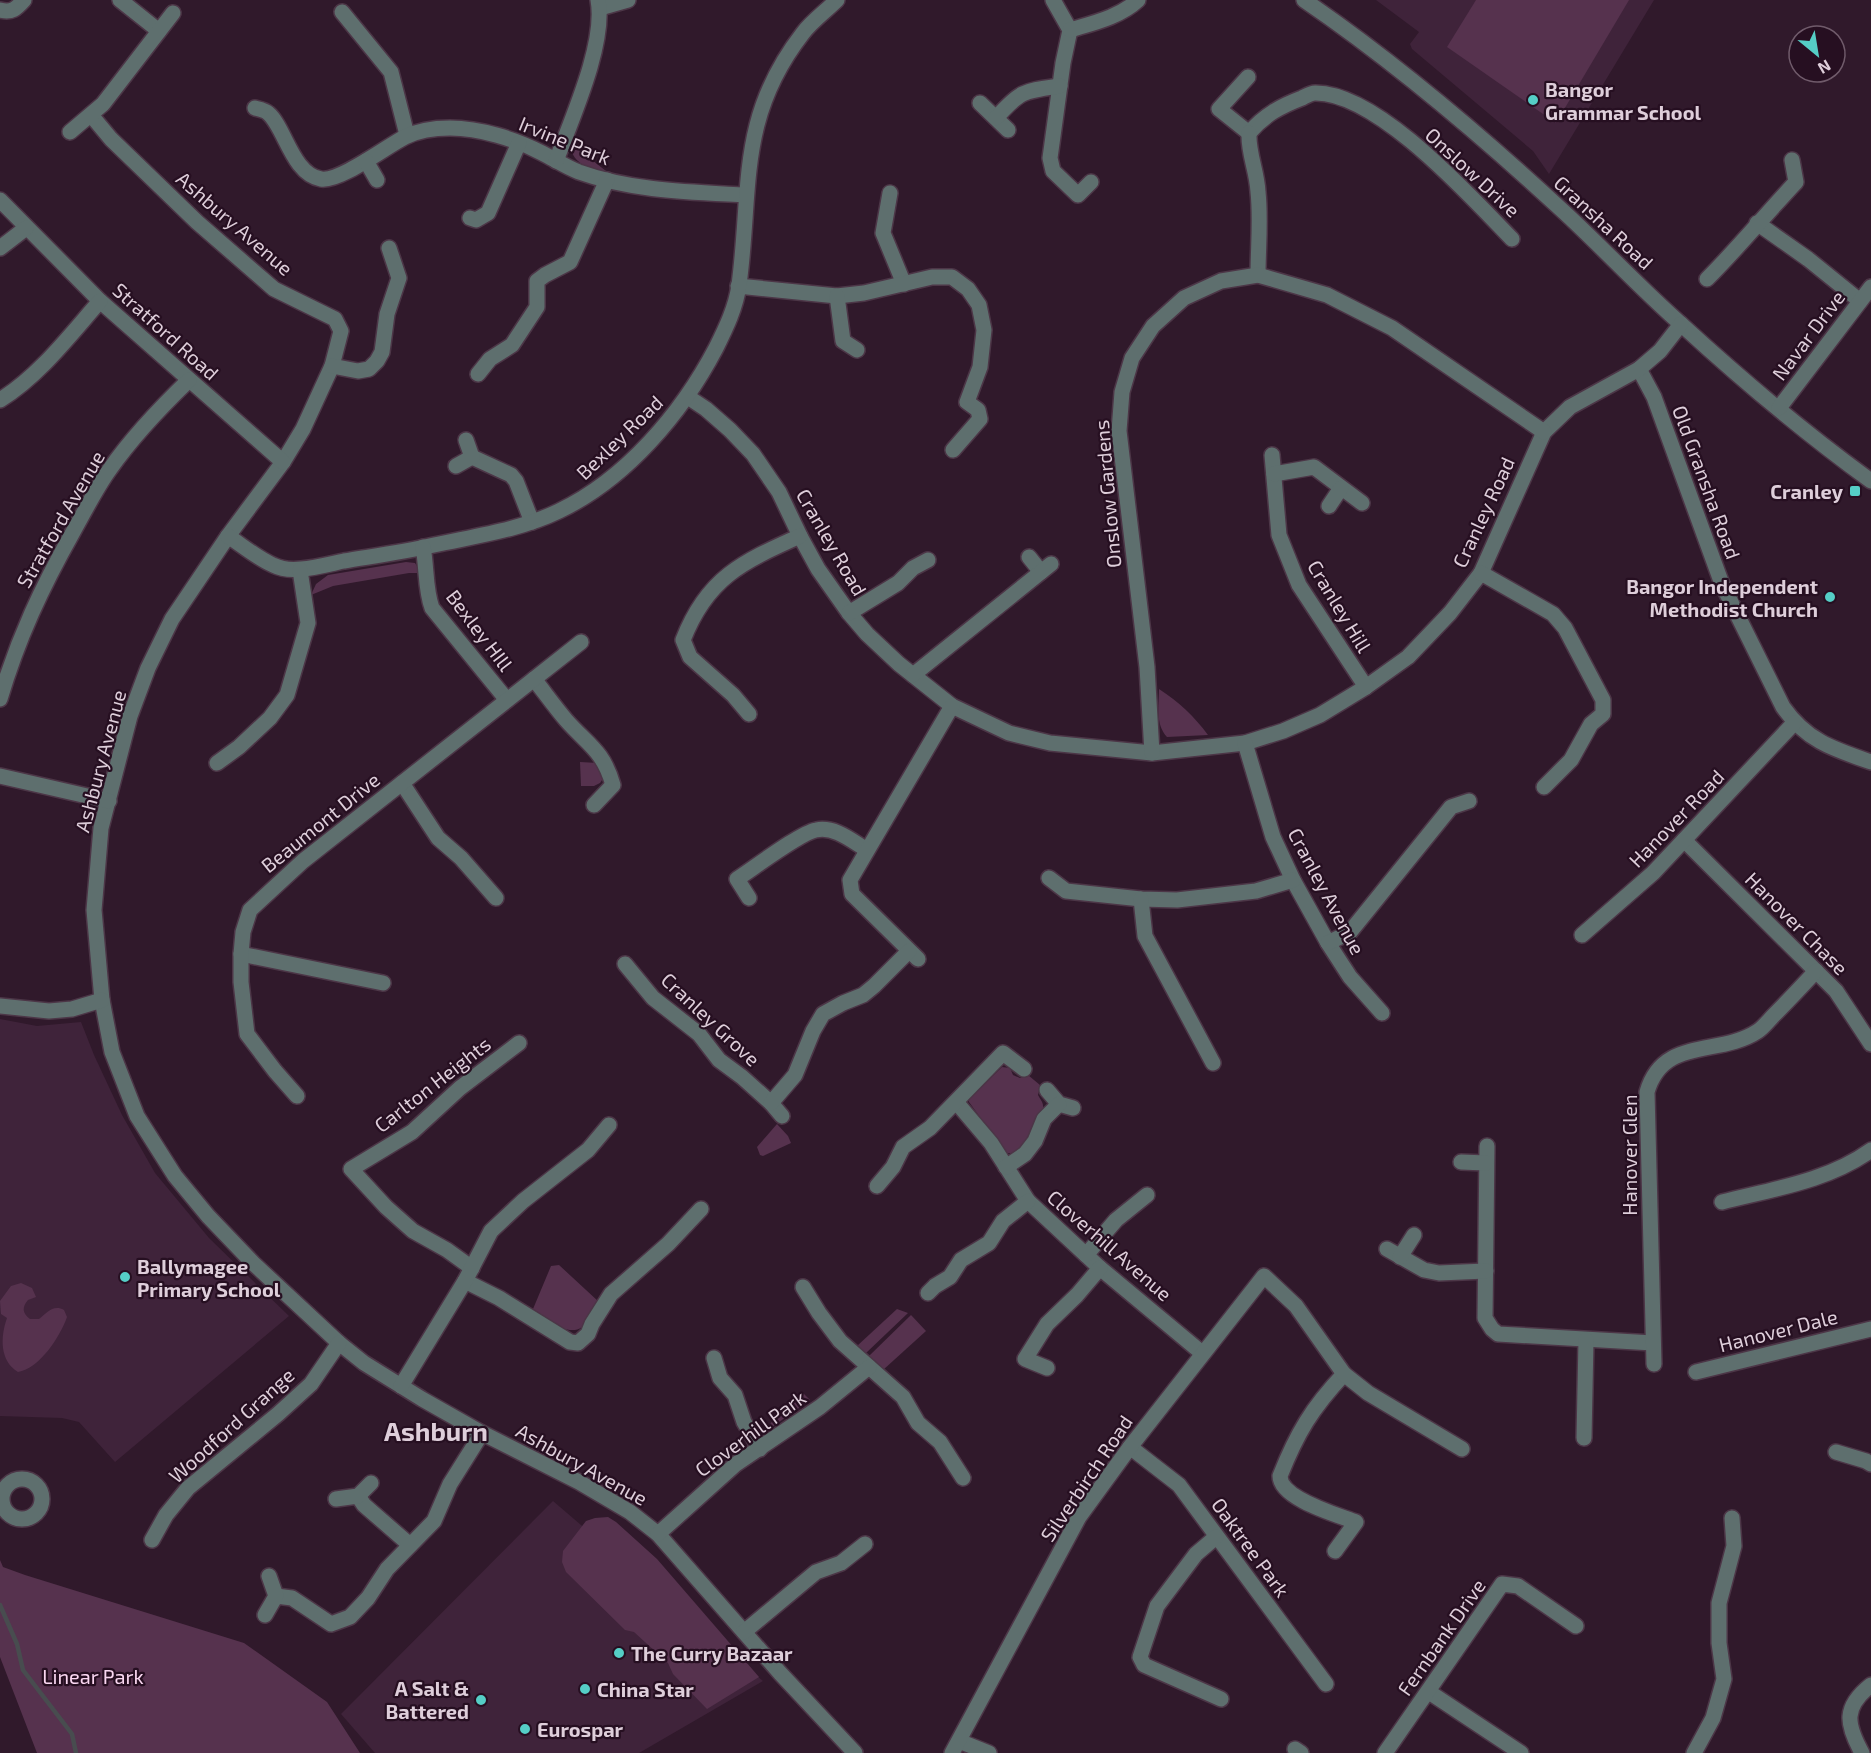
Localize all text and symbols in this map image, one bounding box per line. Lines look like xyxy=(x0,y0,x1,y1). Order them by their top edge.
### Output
north arrow xyxy=(1787,24,1847,84)
text: N xyxy=(1815,56,1835,79)
place label: Bangor Grammar School xyxy=(1545,77,1701,124)
marker: Bangor Grammar School xyxy=(1526,93,1540,107)
street label: Irvine Park xyxy=(516,111,614,169)
street label: Onslow Drive xyxy=(1421,122,1525,222)
street label: Ashbury Avenue xyxy=(172,166,298,280)
street label: Gransha Road xyxy=(1550,170,1658,274)
street label: Stratford Road xyxy=(108,277,224,385)
street label: Navar Drive xyxy=(1766,285,1850,385)
street label: Bexley Road xyxy=(571,390,667,484)
street label: Old Gransha Road xyxy=(1668,402,1746,562)
street label: Onslow Gardens xyxy=(1089,419,1125,569)
street label: Stratford Avenue xyxy=(11,446,109,592)
street label: Cranley Road xyxy=(1447,453,1519,571)
place label: Cranley xyxy=(1770,479,1844,504)
street label: Cranley Road xyxy=(792,484,872,600)
marker: Cranley xyxy=(1848,484,1862,498)
street label: Cranley Hill xyxy=(1303,555,1377,657)
place label: Bangor Independent Methodist Church xyxy=(1626,574,1818,621)
street label: Bexley HIll xyxy=(442,585,518,675)
marker: Bangor Independent Methodist Church xyxy=(1823,590,1837,604)
street label: Ashbury Avenue xyxy=(69,687,131,835)
street label: Hanover Road xyxy=(1623,764,1729,872)
street label: Beaumont Drive xyxy=(256,767,384,877)
street label: Cranley Avenue xyxy=(1284,824,1370,958)
street label: Hanover Chase xyxy=(1741,867,1853,979)
street label: Cranley Grove xyxy=(657,967,765,1071)
street label: Carlton Heights xyxy=(369,1031,495,1137)
street label: Hanover Glen xyxy=(1617,1094,1641,1216)
street label: Cloverhill Avenue xyxy=(1043,1185,1177,1305)
place label: Ballymagee Primary School xyxy=(137,1254,281,1302)
marker: Ballymagee Primary School xyxy=(118,1270,132,1284)
street label: Hanover Dale xyxy=(1716,1304,1840,1356)
street label: Woodford Grange xyxy=(163,1362,299,1488)
street label: Cloverhill Park xyxy=(690,1385,810,1481)
street label: Silverbirch Road xyxy=(1035,1410,1137,1546)
district label: Ashburn xyxy=(384,1415,488,1446)
street label: Ashbury Avenue xyxy=(512,1418,652,1510)
street label: Oaktree Park xyxy=(1207,1493,1295,1601)
street label: Fernbank Drive xyxy=(1392,1574,1490,1700)
place label: The Curry Bazaar xyxy=(631,1641,793,1666)
marker: The Curry Bazaar xyxy=(612,1646,626,1660)
park label: Linear Park xyxy=(42,1664,144,1688)
place label: A Salt & Battered xyxy=(386,1676,469,1723)
place label: China Star xyxy=(597,1677,694,1701)
marker: China Star xyxy=(578,1682,592,1696)
marker: A Salt & Battered xyxy=(474,1693,488,1707)
place label: Eurospar xyxy=(537,1717,624,1741)
marker: Eurospar xyxy=(518,1722,532,1736)

